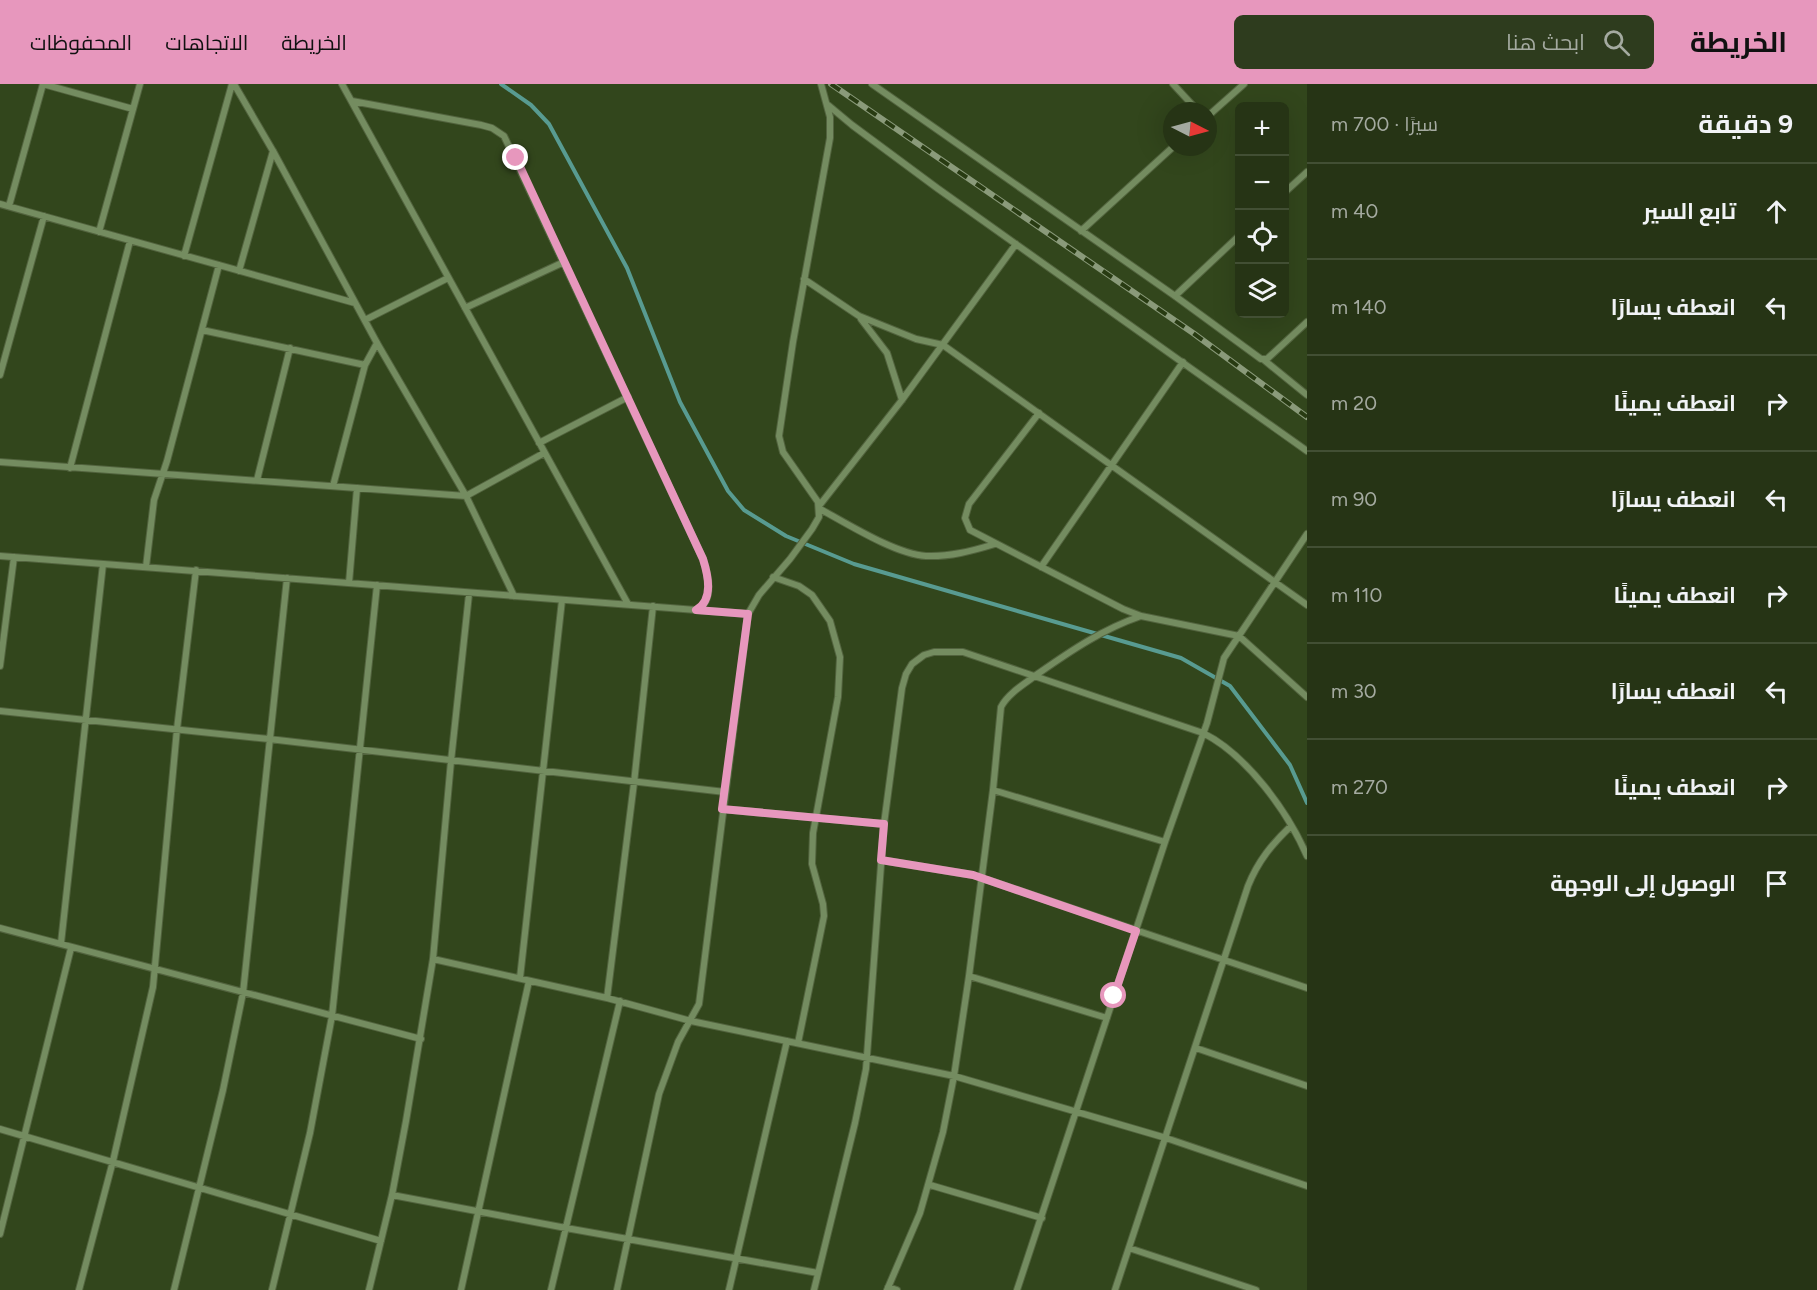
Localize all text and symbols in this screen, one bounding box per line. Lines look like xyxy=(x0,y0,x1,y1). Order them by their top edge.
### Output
search box xyxy=(1234,15,1654,69)
text: الخريطة xyxy=(1690,25,1787,59)
icon: search xyxy=(1600,26,1633,59)
text: ابحث هنا xyxy=(1506,29,1585,56)
text: المحفوظات xyxy=(30,30,132,55)
text: الاتجاهات xyxy=(165,30,248,55)
text: الخريطة xyxy=(281,30,347,55)
north arrow xyxy=(1163,102,1217,156)
map controls xyxy=(1235,102,1289,318)
button: + xyxy=(1235,102,1289,156)
text: 9 دقيقة xyxy=(1698,108,1793,140)
text: سيرًا · 700 m xyxy=(1331,112,1438,136)
route end xyxy=(502,144,528,170)
button: − xyxy=(1235,156,1289,210)
icon: ahead xyxy=(1760,195,1793,228)
text: تابع السير xyxy=(1643,198,1736,225)
text: 40 m xyxy=(1331,199,1378,223)
button: locate xyxy=(1235,210,1289,264)
button: layers xyxy=(1235,264,1289,318)
icon: left xyxy=(1760,291,1793,324)
text: انعطف يسارًا xyxy=(1611,294,1736,321)
text: 140 m xyxy=(1331,295,1386,319)
icon: right xyxy=(1760,387,1793,420)
text: انعطف يمينًا xyxy=(1613,390,1736,417)
text: 20 m xyxy=(1331,391,1377,415)
icon: left xyxy=(1760,483,1793,516)
text: انعطف يسارًا xyxy=(1611,486,1736,513)
text: 90 m xyxy=(1331,487,1377,511)
icon: right xyxy=(1760,579,1793,612)
text: انعطف يمينًا xyxy=(1613,582,1736,609)
text: 110 m xyxy=(1331,583,1382,607)
icon: left xyxy=(1760,675,1793,708)
text: انعطف يسارًا xyxy=(1611,678,1736,705)
text: 30 m xyxy=(1331,679,1377,703)
icon: right xyxy=(1760,771,1793,804)
text: انعطف يمينًا xyxy=(1613,774,1736,801)
text: 270 m xyxy=(1331,775,1388,799)
icon: arrive xyxy=(1760,867,1793,900)
text: الوصول إلى الوجهة xyxy=(1550,870,1736,897)
route start xyxy=(1100,982,1126,1008)

